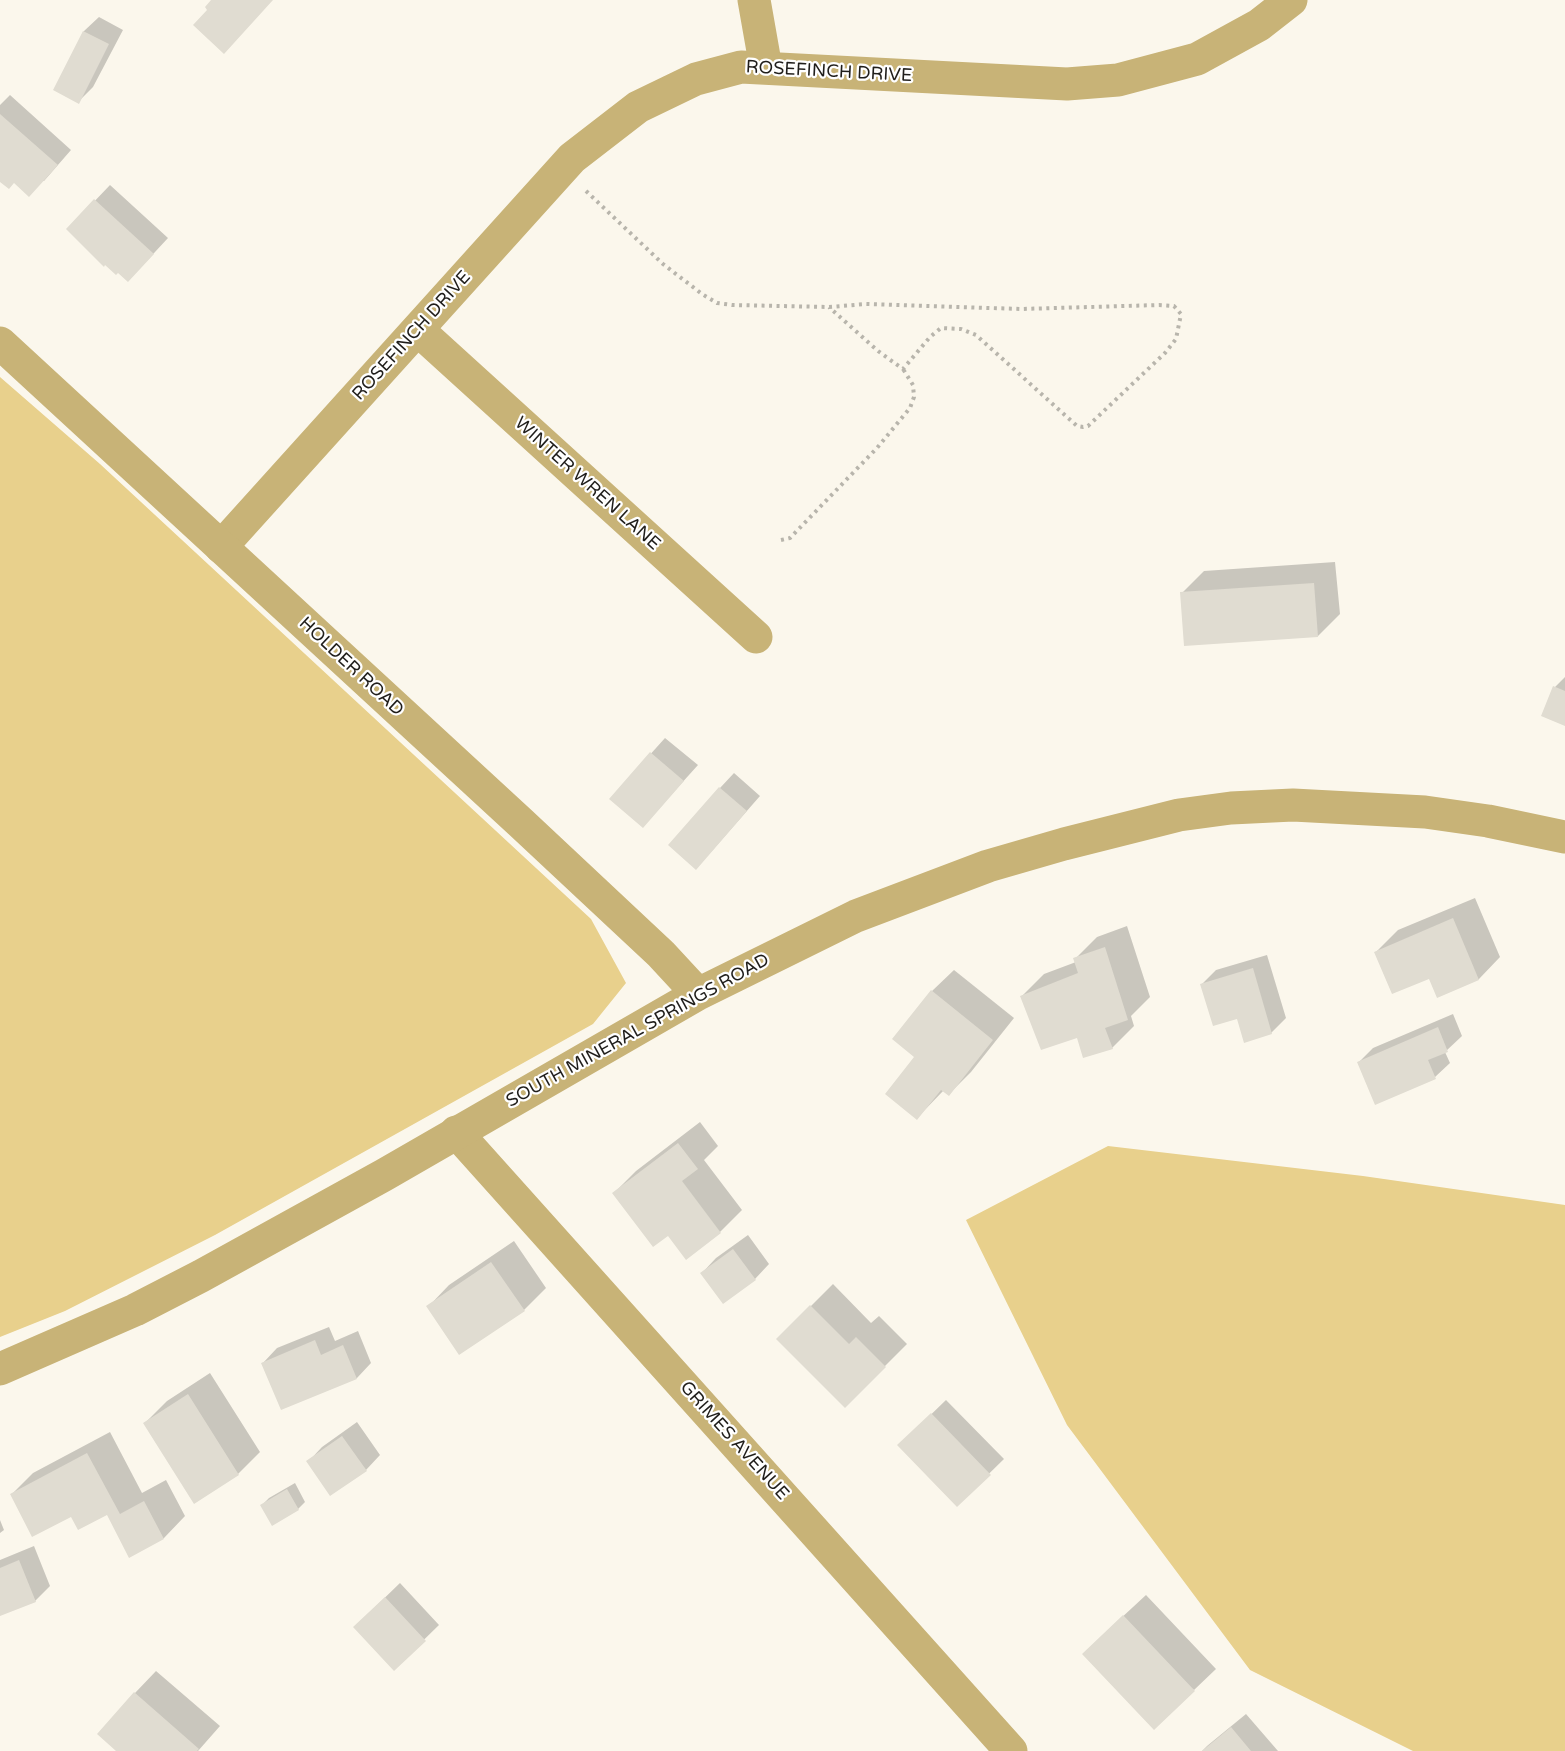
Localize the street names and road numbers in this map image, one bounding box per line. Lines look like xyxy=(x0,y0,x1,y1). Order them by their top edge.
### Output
street label: ROSEFINCH DRIVE xyxy=(745,57,913,87)
street label: ROSEFINCH DRIVE xyxy=(348,267,476,405)
street label: WINTER WREN LANE xyxy=(510,413,664,555)
street label: HOLDER ROAD xyxy=(294,613,408,721)
street label: SOUTH MINERAL SPRINGS ROAD xyxy=(503,949,773,1113)
street label: GRIMES AVENUE xyxy=(675,1377,793,1505)

